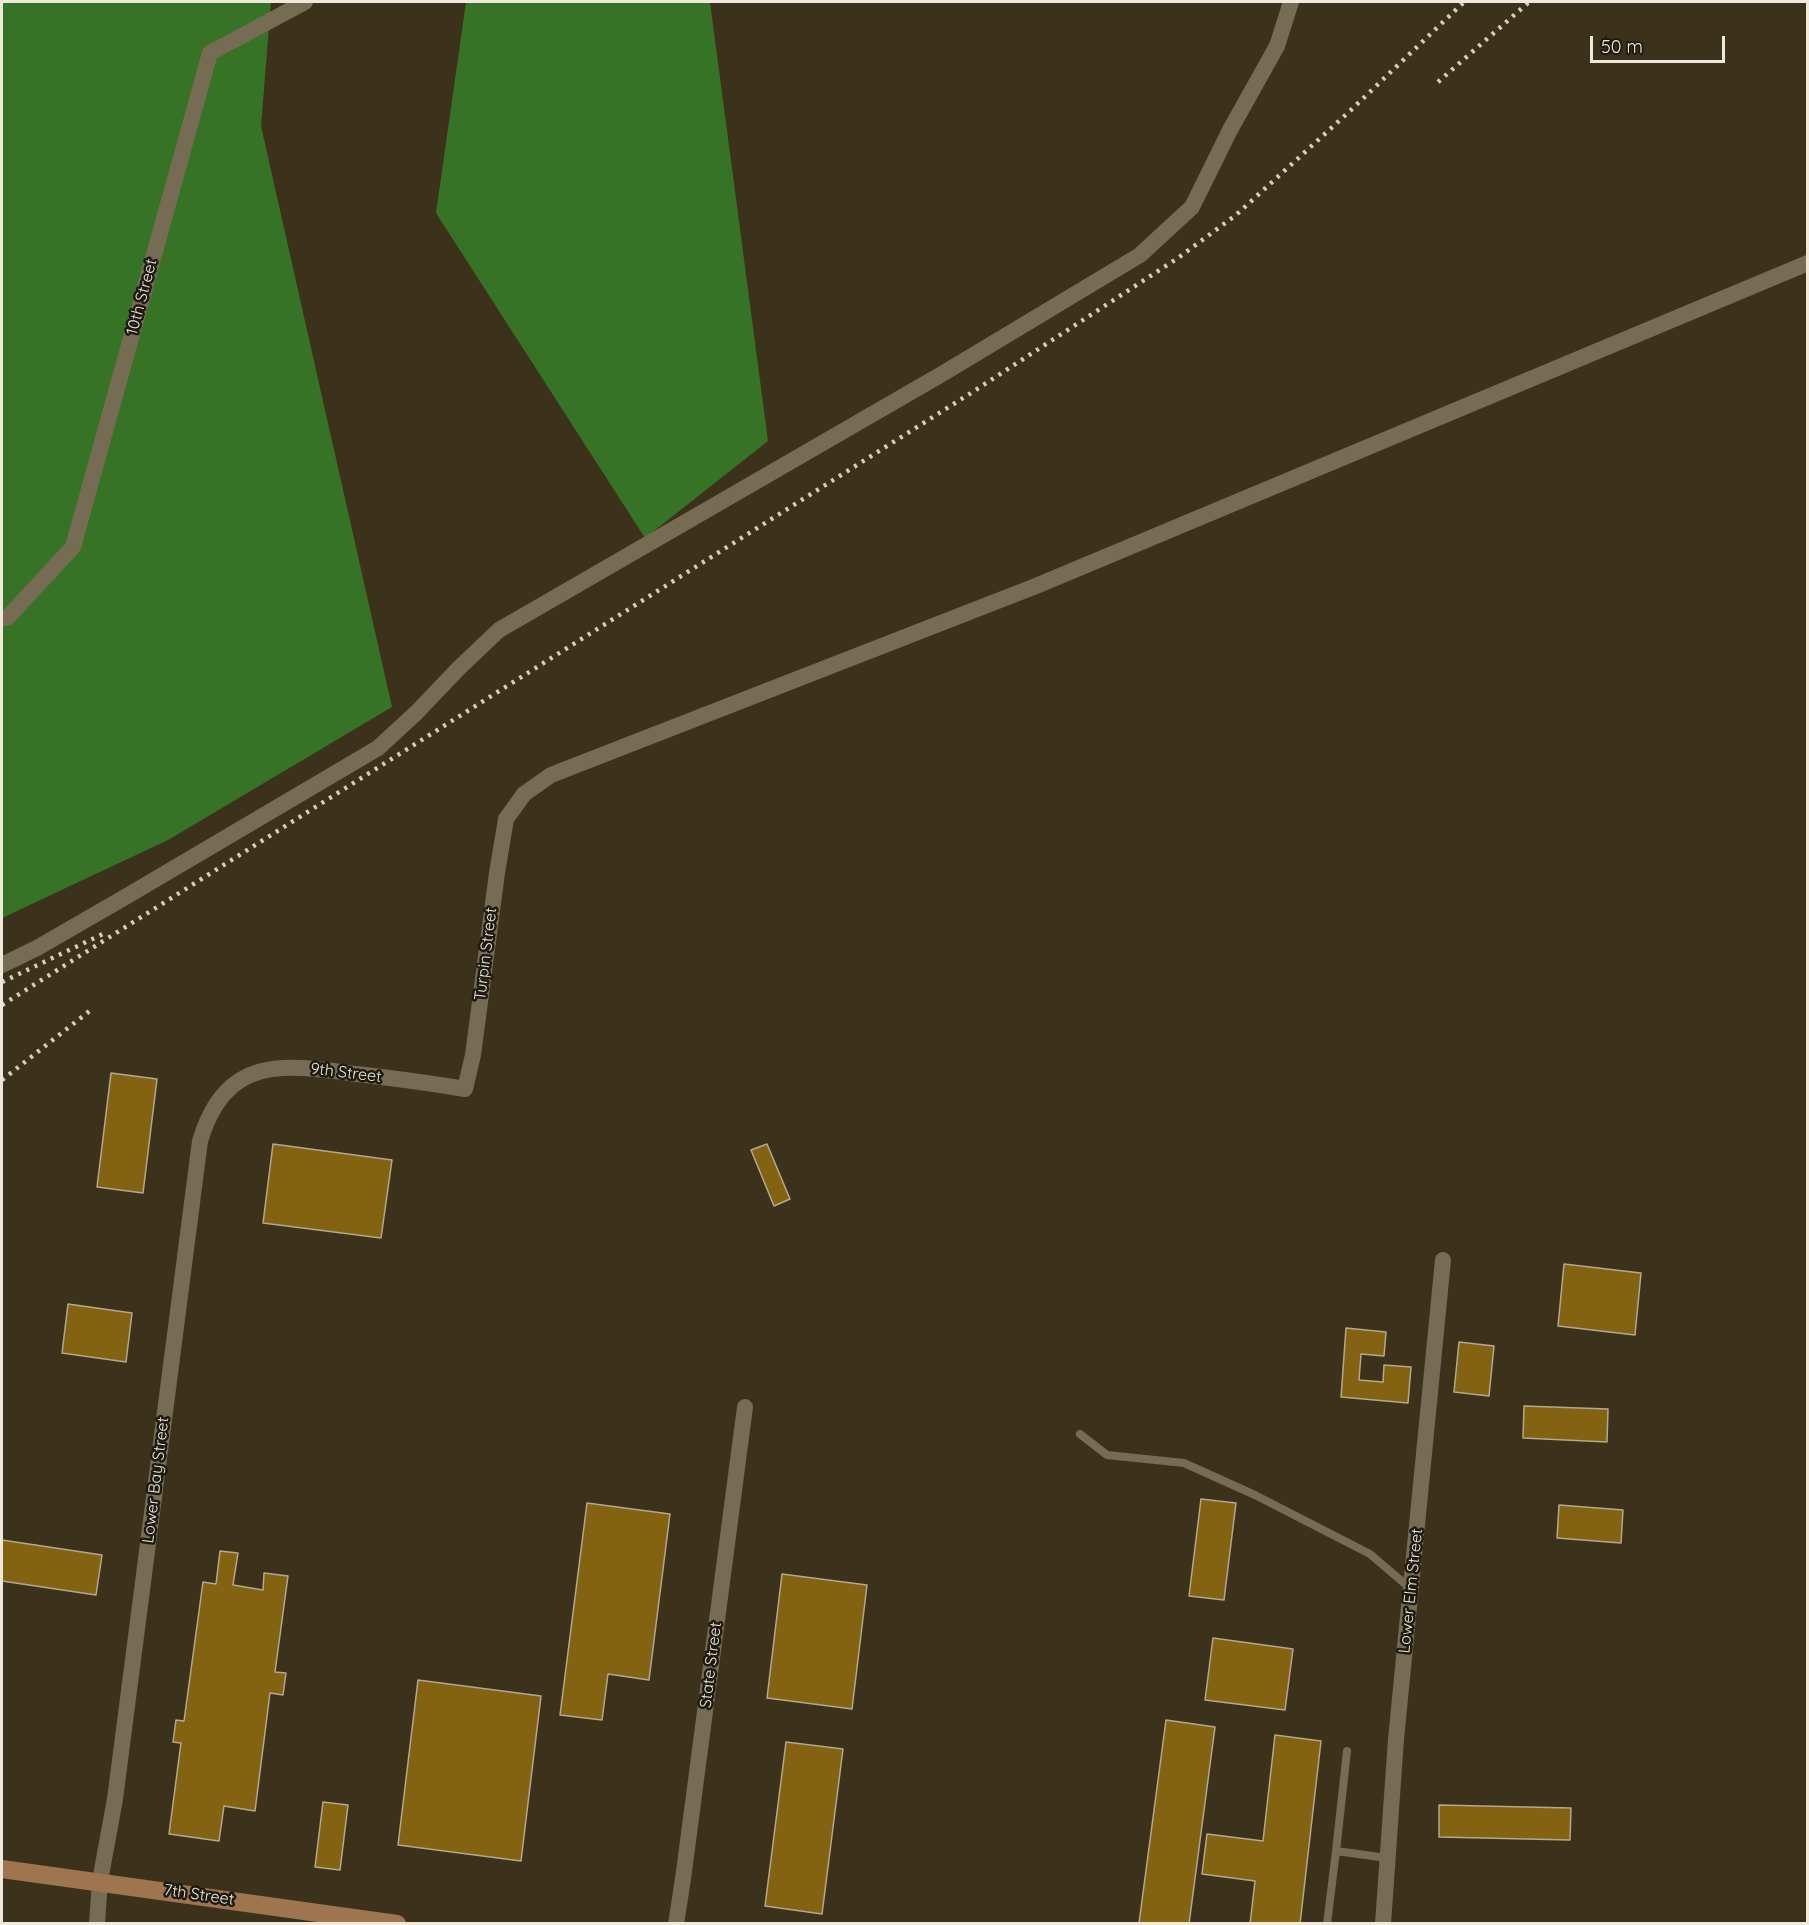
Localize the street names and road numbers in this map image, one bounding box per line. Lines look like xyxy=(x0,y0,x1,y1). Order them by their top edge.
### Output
street label: 10th Street xyxy=(123,257,161,337)
street label: Turpin Street xyxy=(471,906,501,1002)
street label: 9th Street xyxy=(309,1059,383,1087)
street label: Lower Bay Street xyxy=(139,1416,173,1544)
street label: Lower Elm Street xyxy=(1395,1528,1427,1654)
street label: State Street xyxy=(696,1621,726,1709)
street label: 7th Street xyxy=(163,1881,235,1909)

